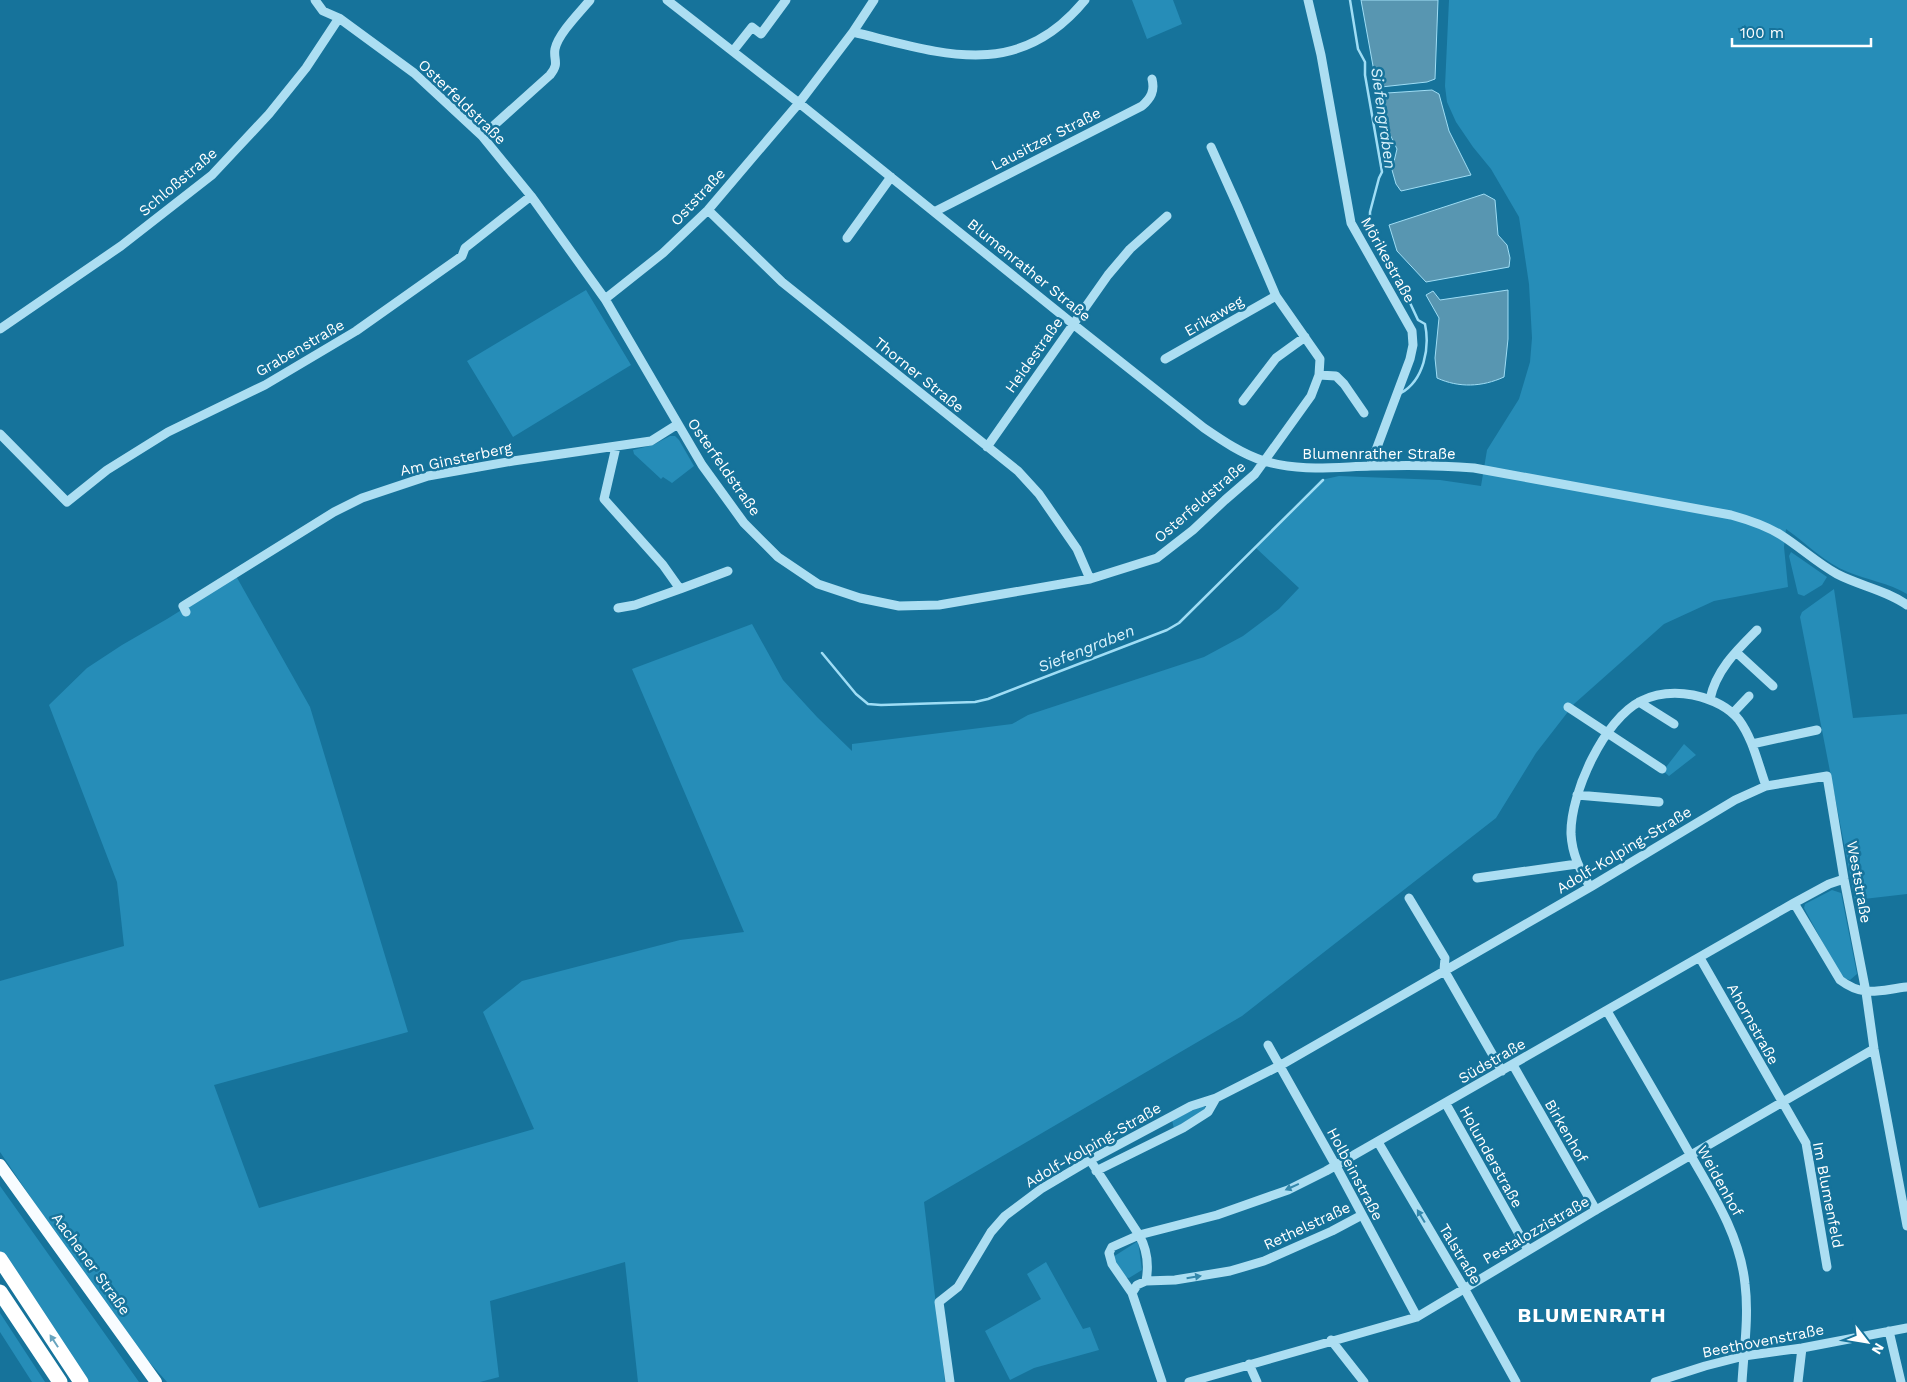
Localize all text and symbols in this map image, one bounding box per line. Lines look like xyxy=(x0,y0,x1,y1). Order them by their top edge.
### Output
scale bar xyxy=(1732,15,1871,47)
text: 100 m xyxy=(1740,24,1784,42)
street label: Osterfeldstraße xyxy=(414,56,510,148)
water label: Siefengraben xyxy=(1367,66,1400,170)
street label: Lausitzer Straße xyxy=(988,104,1104,174)
street label: Schloßstraße xyxy=(135,144,221,220)
street label: Oststraße xyxy=(667,165,729,229)
street label: Mörikestraße xyxy=(1357,214,1419,306)
street label: Blumenrather Straße xyxy=(964,215,1094,325)
street label: Erikaweg xyxy=(1181,292,1247,340)
street label: Heidestraße xyxy=(1001,314,1067,396)
street label: Grabenstraße xyxy=(253,315,347,381)
street label: Thorner Straße xyxy=(871,333,967,417)
street label: Osterfeldstraße xyxy=(684,415,764,519)
street label: Am Ginsterberg xyxy=(398,438,514,480)
street label: Blumenrather Straße xyxy=(1302,445,1456,463)
street label: Osterfeldstraße xyxy=(1151,457,1249,547)
water label: Siefengraben xyxy=(1035,620,1137,676)
street label: Adolf-Kolping-Straße xyxy=(1553,803,1695,897)
street label: Weststraße xyxy=(1843,839,1875,925)
street label: Ahornstraße xyxy=(1723,980,1783,1068)
street label: Südstraße xyxy=(1455,1035,1529,1087)
street label: Birkenhof xyxy=(1541,1096,1591,1166)
street label: Adolf-Kolping-Straße xyxy=(1022,1099,1164,1191)
street label: Holunderstraße xyxy=(1456,1103,1526,1211)
street label: Holbeinstraße xyxy=(1323,1125,1387,1223)
street label: Im Blumenfeld xyxy=(1809,1140,1847,1250)
street label: Weidenhof xyxy=(1693,1143,1747,1220)
one-way arrow xyxy=(1285,1184,1299,1192)
street label: Pestalozzistraße xyxy=(1479,1192,1593,1268)
street label: Rethelstraße xyxy=(1261,1198,1353,1254)
street label: Aachener Straße xyxy=(48,1209,134,1319)
one-way arrow xyxy=(1416,1210,1425,1223)
street label: Talstraße xyxy=(1435,1221,1485,1287)
one-way arrow xyxy=(1186,1272,1202,1280)
district label: BLUMENRATH xyxy=(1518,1303,1667,1327)
north arrow xyxy=(1842,1317,1892,1367)
street label: Beethovenstraße xyxy=(1701,1320,1825,1362)
one-way arrow xyxy=(49,1335,59,1348)
text: N xyxy=(1869,1340,1888,1357)

